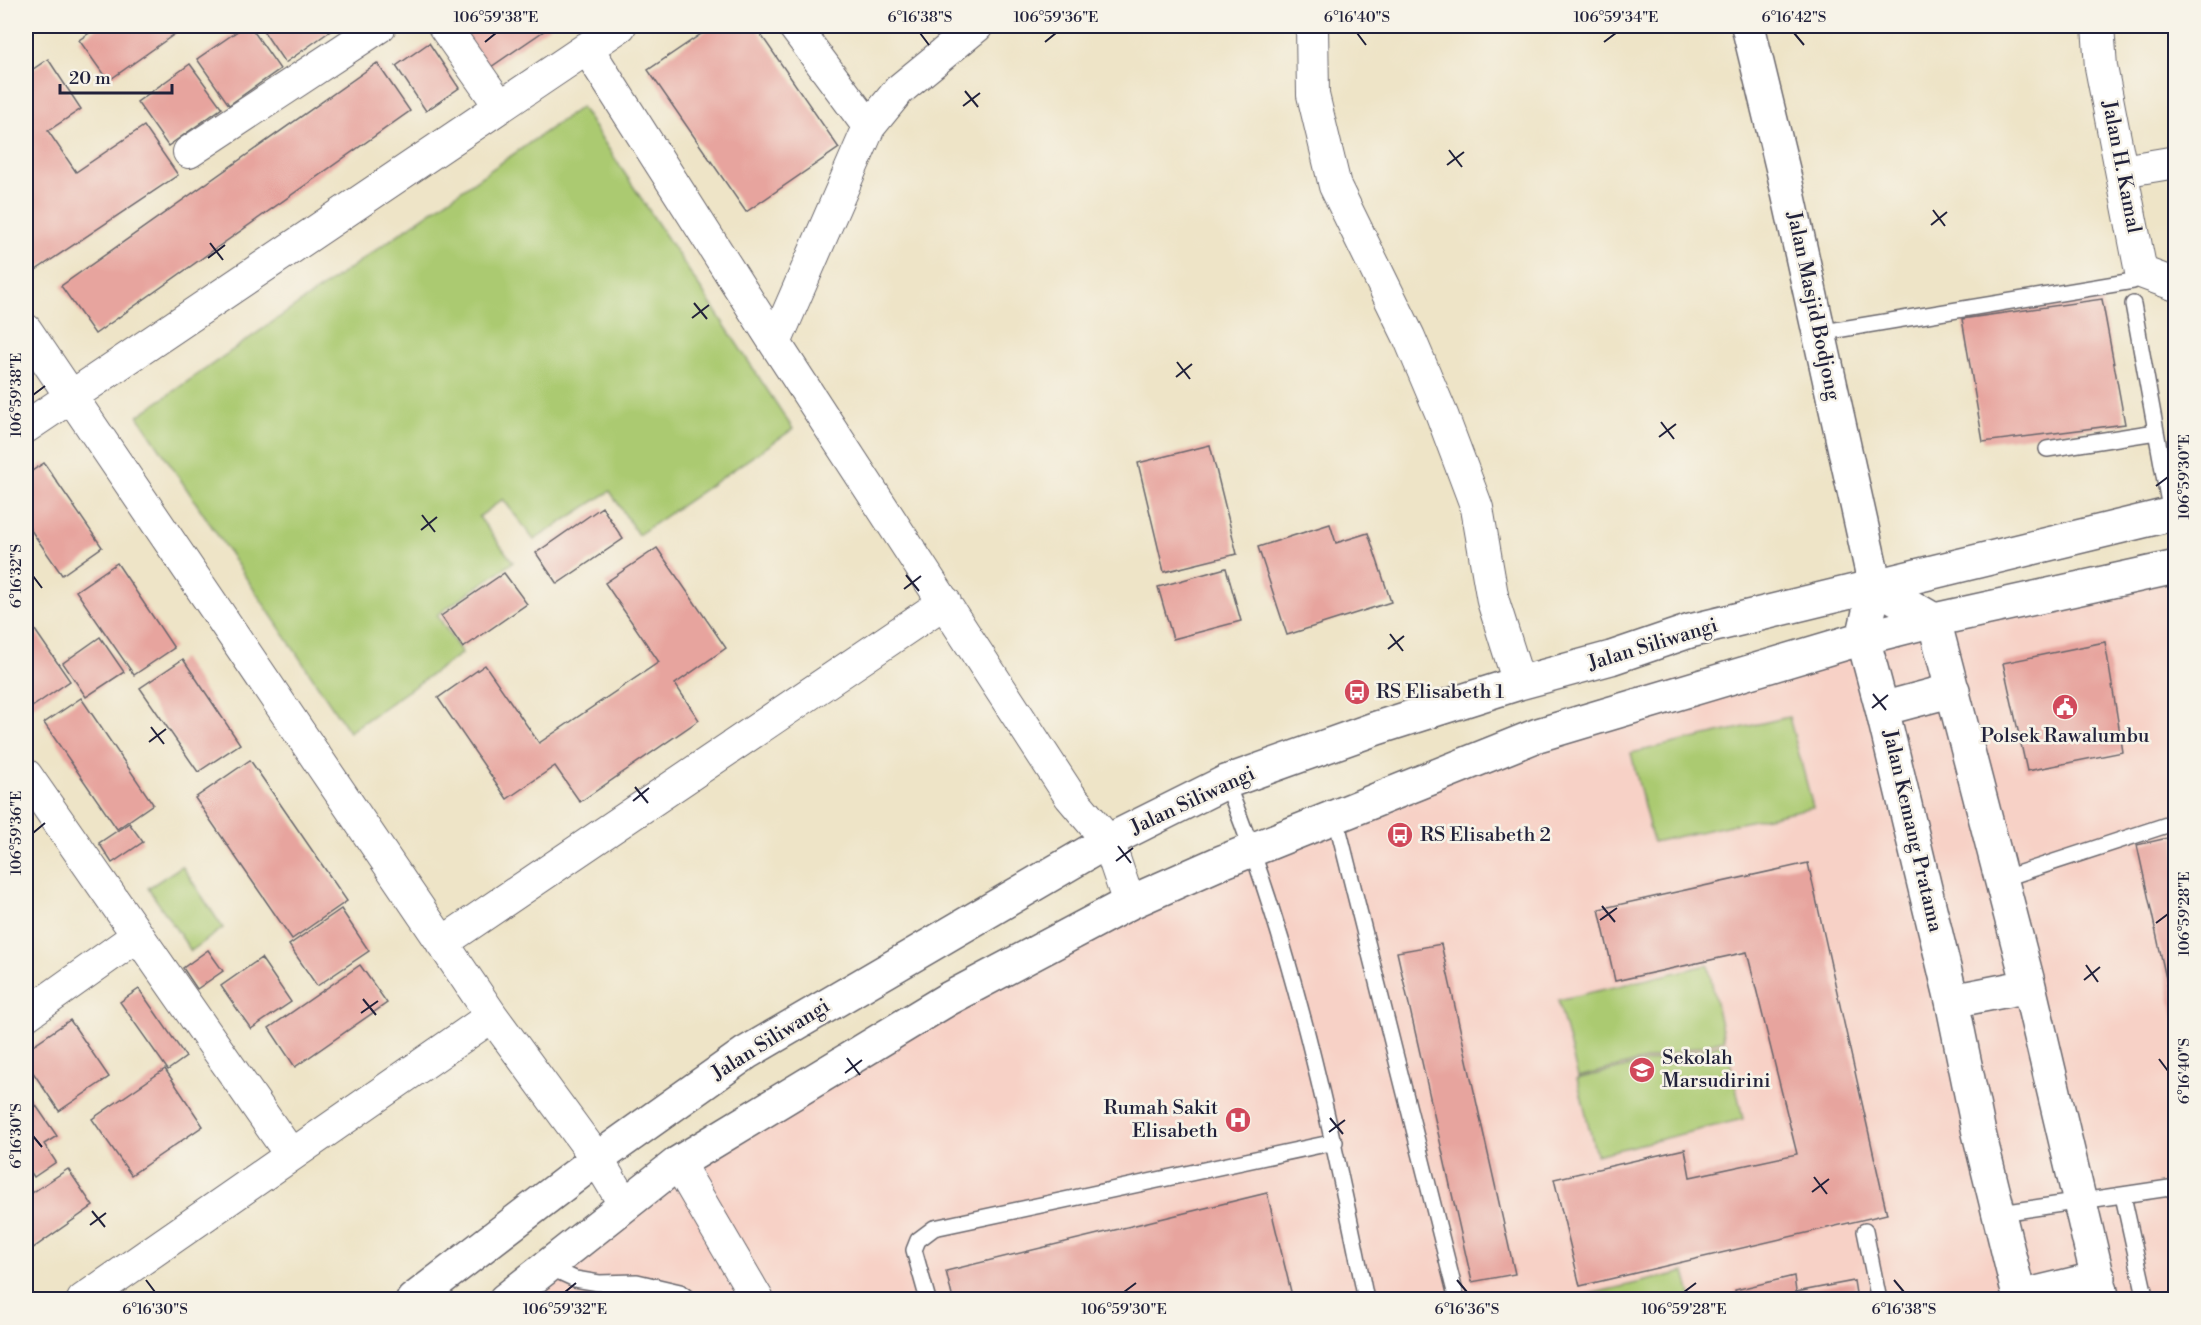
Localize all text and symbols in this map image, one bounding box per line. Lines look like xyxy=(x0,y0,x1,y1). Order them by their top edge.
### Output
text: 106°59'38"E xyxy=(454,8,538,27)
text: 6°16'38"S xyxy=(888,8,952,27)
text: 106°59'36"E xyxy=(1014,8,1098,27)
text: 6°16'40"S xyxy=(1324,8,1390,27)
text: 106°59'34"E xyxy=(1574,8,1658,27)
text: 6°16'42"S xyxy=(1762,8,1826,27)
scale bar xyxy=(60,57,172,95)
text: 20 m xyxy=(69,67,111,90)
street label: Jalan H. Kamal xyxy=(2096,98,2146,235)
street label: Jalan Masjid Bodjong xyxy=(1781,208,1845,403)
text: 106°59'38"E xyxy=(7,353,26,437)
text: 106°59'30"E xyxy=(2175,434,2194,520)
text: 6°16'32"S xyxy=(7,544,26,608)
street label: Jalan Siliwangi xyxy=(1584,613,1721,677)
bus stop icon: RS Elisabeth 1 xyxy=(1342,677,1372,707)
place label: RS Elisabeth 1 xyxy=(1376,680,1504,705)
public building icon: Polsek Rawalumbu xyxy=(2050,692,2080,722)
place label: Polsek Rawalumbu xyxy=(1981,724,2150,749)
street label: Jalan Kemang Pratama xyxy=(1876,726,1948,935)
street label: Jalan Siliwangi xyxy=(1126,761,1259,841)
text: 106°59'36"E xyxy=(7,791,26,875)
bus stop icon: RS Elisabeth 2 xyxy=(1385,820,1415,850)
place label: RS Elisabeth 2 xyxy=(1420,823,1551,848)
text: 106°59'28"E xyxy=(2175,871,2194,957)
street label: Jalan Siliwangi xyxy=(707,994,835,1087)
text: 6°16'40"S xyxy=(2175,1038,2194,1104)
place label: Sekolah Marsudirini xyxy=(1662,1046,1771,1094)
school or university icon: Sekolah Marsudirini xyxy=(1627,1055,1657,1085)
place label: Rumah Sakit Elisabeth xyxy=(1104,1096,1218,1144)
text: 6°16'30"S xyxy=(7,1103,26,1169)
hospital icon: Rumah Sakit Elisabeth xyxy=(1223,1105,1253,1135)
text: 6°16'30"S xyxy=(122,1300,188,1319)
text: 106°59'32"E xyxy=(523,1300,607,1319)
text: 106°59'30"E xyxy=(1081,1300,1167,1319)
text: 6°16'36"S xyxy=(1435,1300,1499,1319)
text: 106°59'28"E xyxy=(1641,1300,1727,1319)
text: 6°16'38"S xyxy=(1872,1300,1936,1319)

